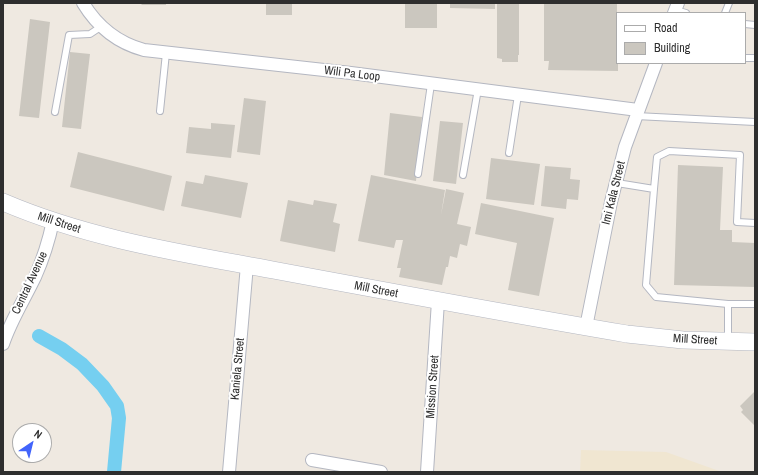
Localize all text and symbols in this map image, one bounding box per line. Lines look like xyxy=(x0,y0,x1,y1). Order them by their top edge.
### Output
legend xyxy=(616,12,746,64)
text: Road xyxy=(654,20,678,36)
text: Building xyxy=(654,40,690,56)
street label: Wili Pa Loop xyxy=(323,63,381,85)
street label: Imi Kala Street xyxy=(599,160,629,226)
street label: Mill Street xyxy=(36,209,82,237)
street label: Central Avenue xyxy=(9,249,51,317)
street label: Mill Street xyxy=(353,279,399,301)
street label: Mill Street xyxy=(673,332,717,348)
street label: Kaniela Street xyxy=(228,337,248,401)
street label: Mission Street xyxy=(424,355,442,419)
north arrow xyxy=(12,423,52,463)
text: N xyxy=(32,426,45,442)

